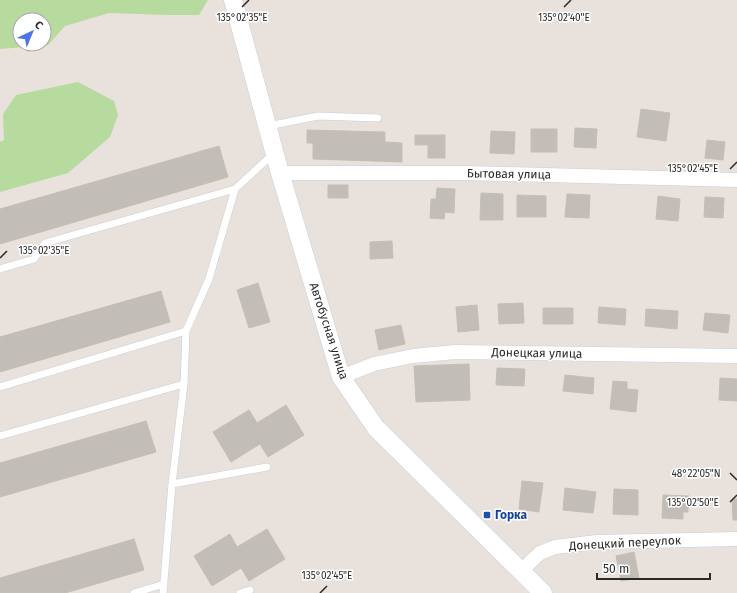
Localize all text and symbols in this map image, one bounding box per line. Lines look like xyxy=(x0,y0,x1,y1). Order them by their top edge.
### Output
north arrow xyxy=(12,12,52,52)
text: 135°02'35"E xyxy=(216,12,268,24)
text: 135°02'40"E xyxy=(538,12,590,24)
text: С xyxy=(32,18,46,33)
text: 135°02'45"E xyxy=(668,163,718,175)
street label: Бытовая улица xyxy=(467,166,551,182)
text: 135°02'35"E xyxy=(18,245,70,257)
street label: Автобусная улица xyxy=(307,281,351,381)
street label: Донецкая улица xyxy=(490,345,583,361)
text: 48°22'05"N xyxy=(671,468,721,480)
text: 135°02'50"E xyxy=(667,497,719,509)
place label: Горка xyxy=(495,508,527,522)
marker: Горка xyxy=(482,510,492,520)
street label: Донецкий переулок xyxy=(568,533,682,553)
scale bar xyxy=(597,555,710,581)
text: 50 m xyxy=(603,562,629,576)
text: 135°02'45"E xyxy=(302,570,352,582)

